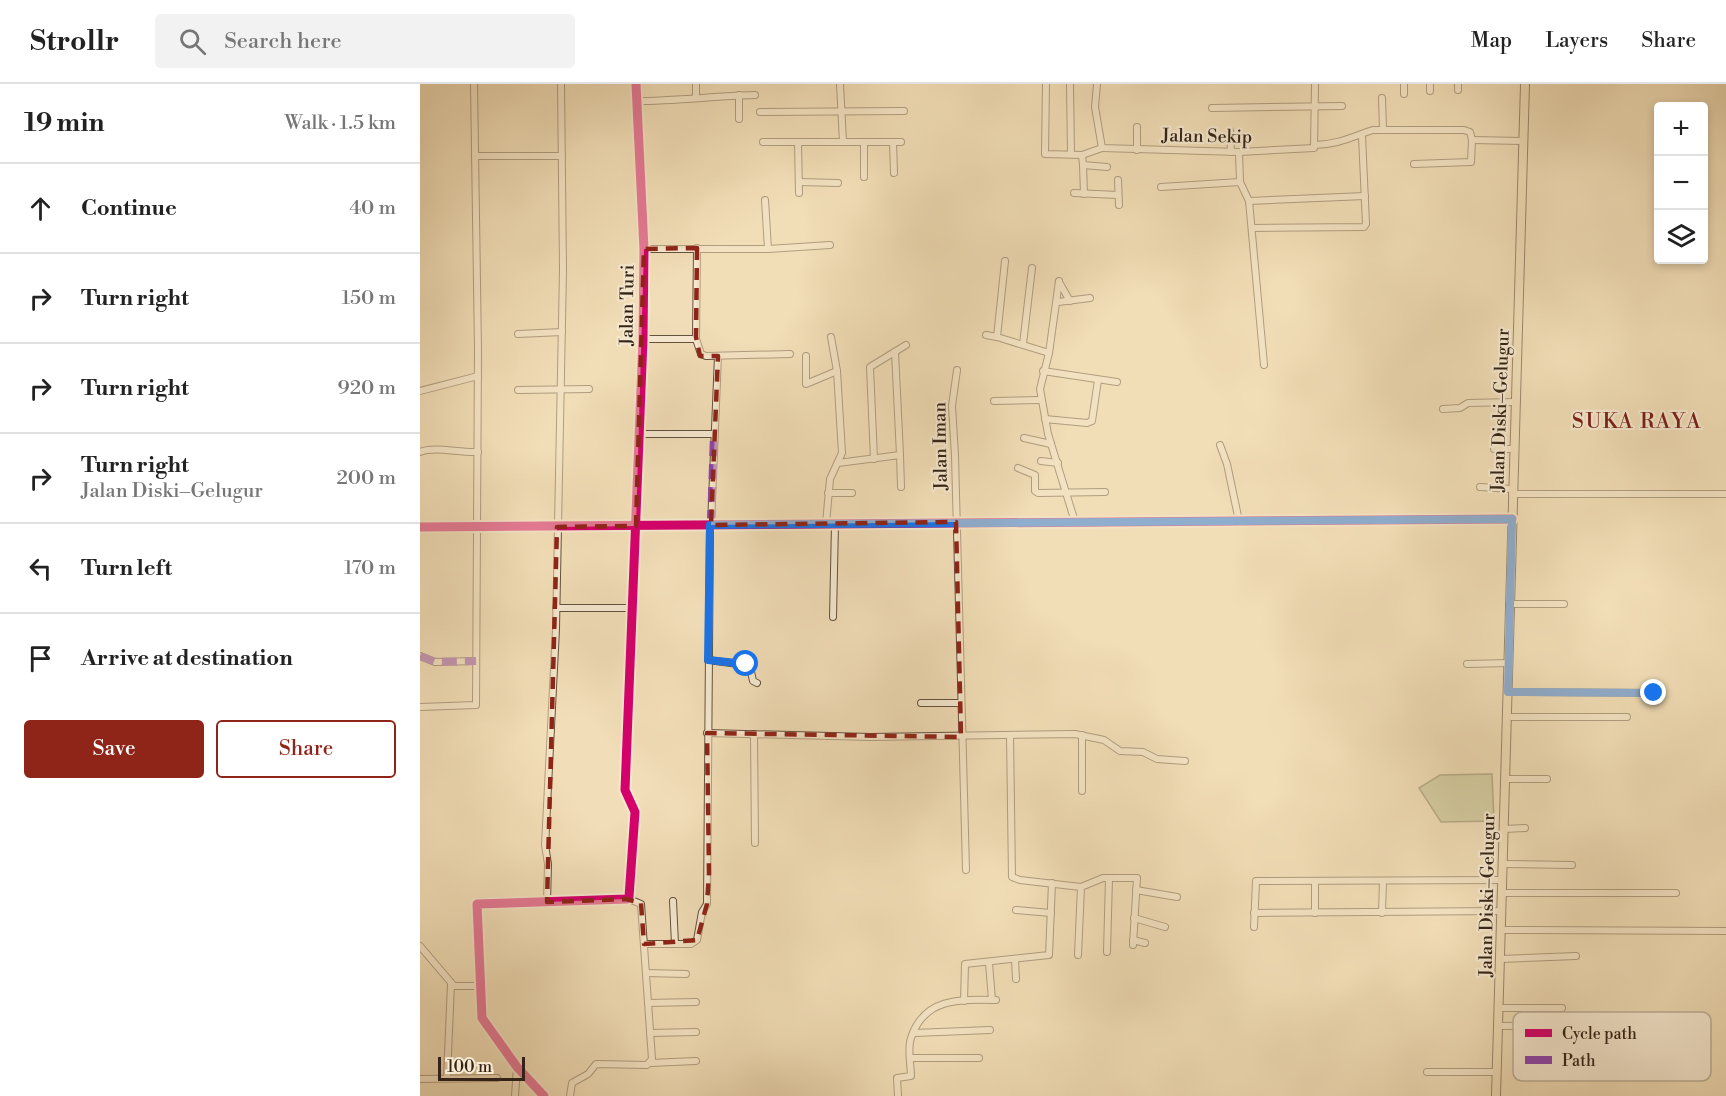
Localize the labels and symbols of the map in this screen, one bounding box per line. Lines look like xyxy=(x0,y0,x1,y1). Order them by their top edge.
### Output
street label: Jalan Sekip xyxy=(1160,124,1253,149)
street label: Jalan Turi xyxy=(615,264,640,347)
street label: Jalan Diski–Gelugur xyxy=(1486,328,1515,493)
street label: Jalan Iman xyxy=(928,402,953,491)
district label: SUKA RAYA xyxy=(1572,409,1702,435)
route start xyxy=(732,650,758,676)
route end xyxy=(1640,679,1666,705)
street label: Jalan Diski–Gelugur xyxy=(1475,813,1500,978)
legend xyxy=(1513,1012,1711,1081)
text: Cycle path xyxy=(1562,1024,1637,1044)
text: Path xyxy=(1562,1051,1596,1071)
scale bar xyxy=(438,1054,525,1082)

